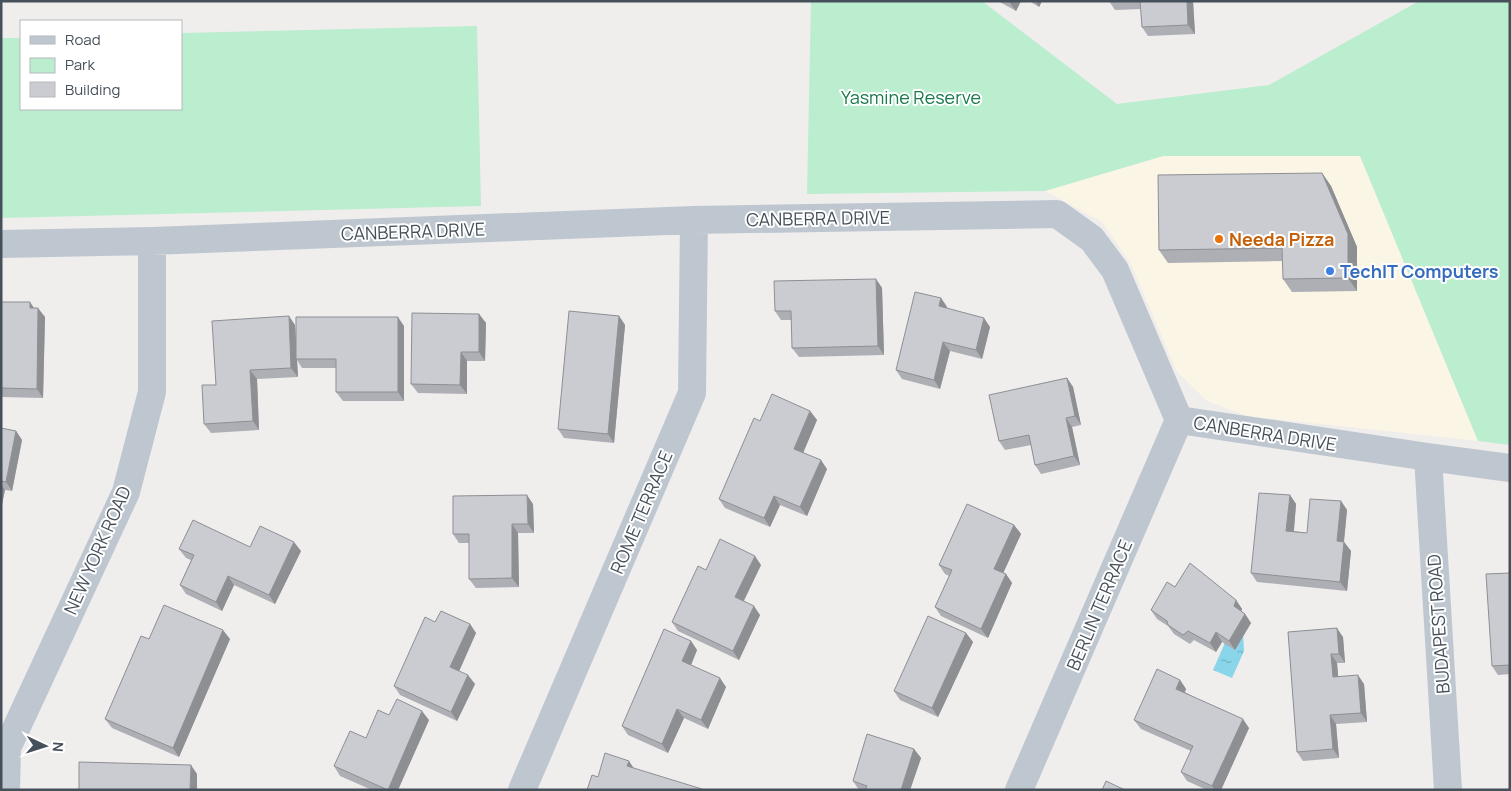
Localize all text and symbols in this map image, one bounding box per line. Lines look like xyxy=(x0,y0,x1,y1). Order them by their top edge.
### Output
legend xyxy=(20,20,182,110)
text: Road xyxy=(65,29,101,50)
text: Park xyxy=(65,54,95,75)
text: Building xyxy=(65,79,120,100)
park label: Yasmine Reserve xyxy=(841,85,981,109)
street label: CANBERRA DRIVE xyxy=(746,205,890,231)
street label: CANBERRA DRIVE xyxy=(341,216,485,246)
place label: Needa Pizza xyxy=(1229,227,1334,251)
marker: Needa Pizza xyxy=(1213,233,1225,245)
place label: TechIT Computers xyxy=(1340,259,1499,283)
marker: TechIT Computers xyxy=(1324,265,1336,277)
street label: CANBERRA DRIVE xyxy=(1192,410,1338,456)
street label: ROME TERRACE xyxy=(604,447,678,577)
street label: NEW YORK ROAD xyxy=(58,482,136,618)
street label: BERLIN TERRACE xyxy=(1061,536,1137,674)
street label: BUDAPEST ROAD xyxy=(1421,553,1455,695)
north arrow xyxy=(20,721,70,771)
text: N xyxy=(49,741,68,753)

